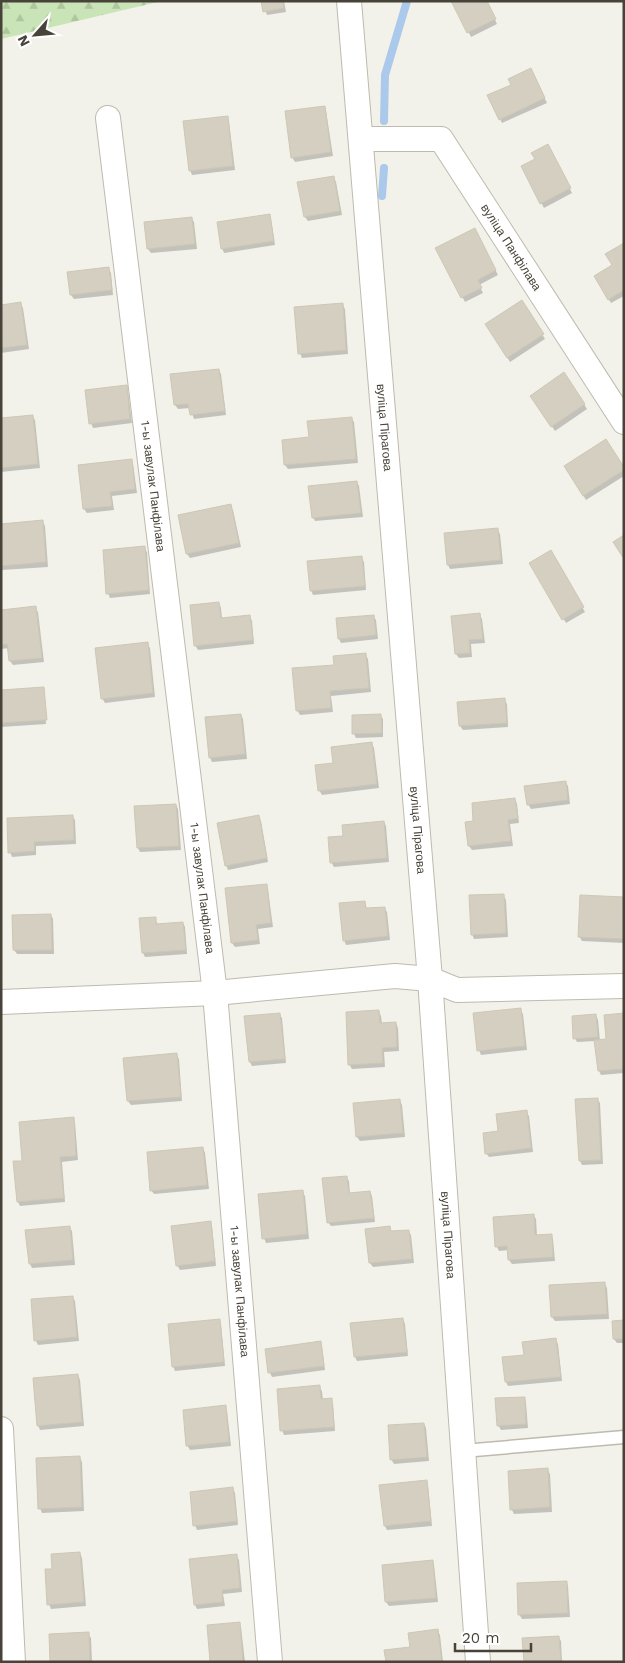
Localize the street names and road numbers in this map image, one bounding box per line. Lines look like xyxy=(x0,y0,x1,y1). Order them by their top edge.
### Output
street label: вуліца Панфілава xyxy=(478,201,544,294)
street label: вуліца Пірагова xyxy=(374,383,395,472)
street label: 1-ы завулак Панфілава xyxy=(138,420,168,553)
street label: вуліца Пірагова xyxy=(407,786,428,875)
street label: 1-ы завулак Панфілава xyxy=(187,822,217,955)
street label: вуліца Пірагова xyxy=(438,1191,458,1280)
street label: 1-ы завулак Панфілава xyxy=(227,1225,252,1358)

